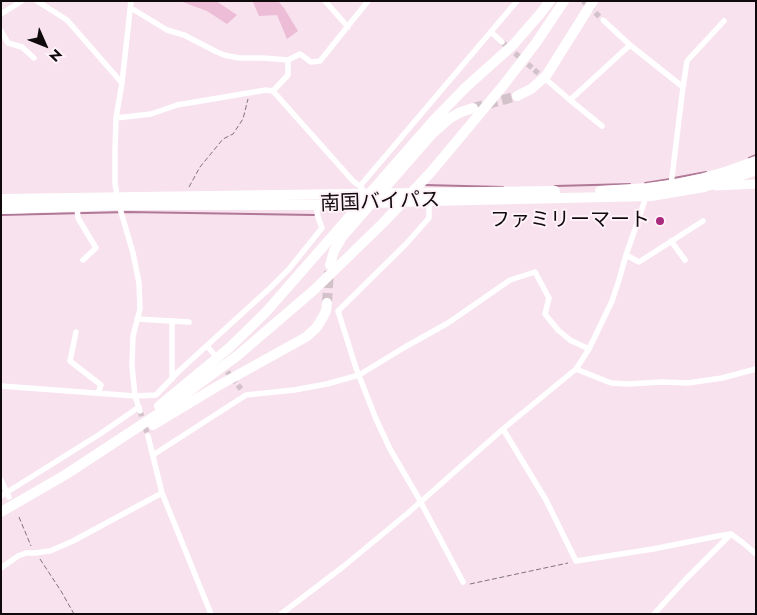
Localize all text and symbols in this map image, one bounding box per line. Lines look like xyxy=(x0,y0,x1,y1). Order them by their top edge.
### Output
north arrow xyxy=(20,20,70,70)
text: N xyxy=(45,44,67,66)
street label: 南国バイパス xyxy=(320,189,440,217)
place label: ファミリーマート xyxy=(490,209,650,233)
marker: ファミリーマート xyxy=(654,215,666,227)

